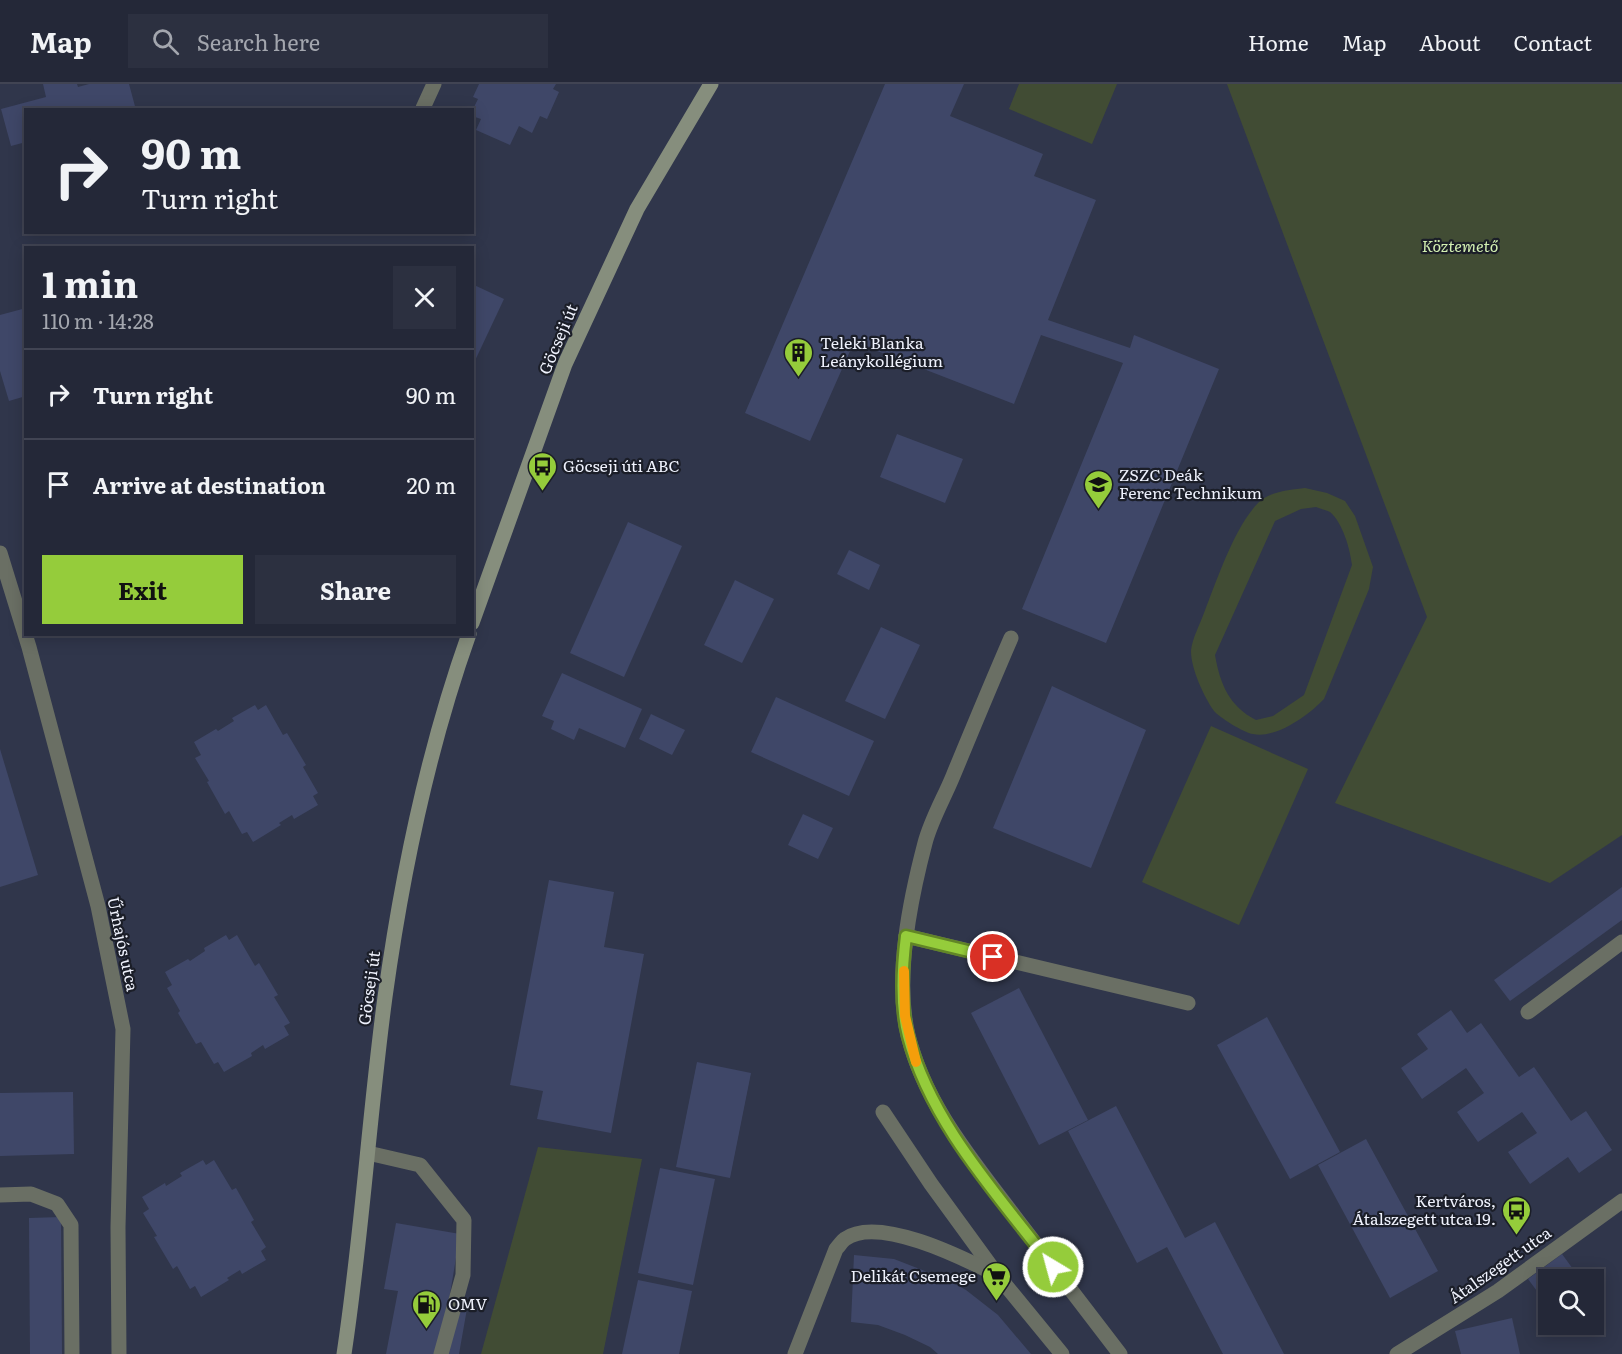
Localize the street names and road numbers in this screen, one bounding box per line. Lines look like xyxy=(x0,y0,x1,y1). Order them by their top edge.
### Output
street label: Göcseji út xyxy=(531,299,583,378)
street label: Űrhajós utca xyxy=(102,894,146,994)
street label: Göcseji út xyxy=(351,949,385,1026)
street label: Átalszegett utca xyxy=(1443,1220,1556,1308)

